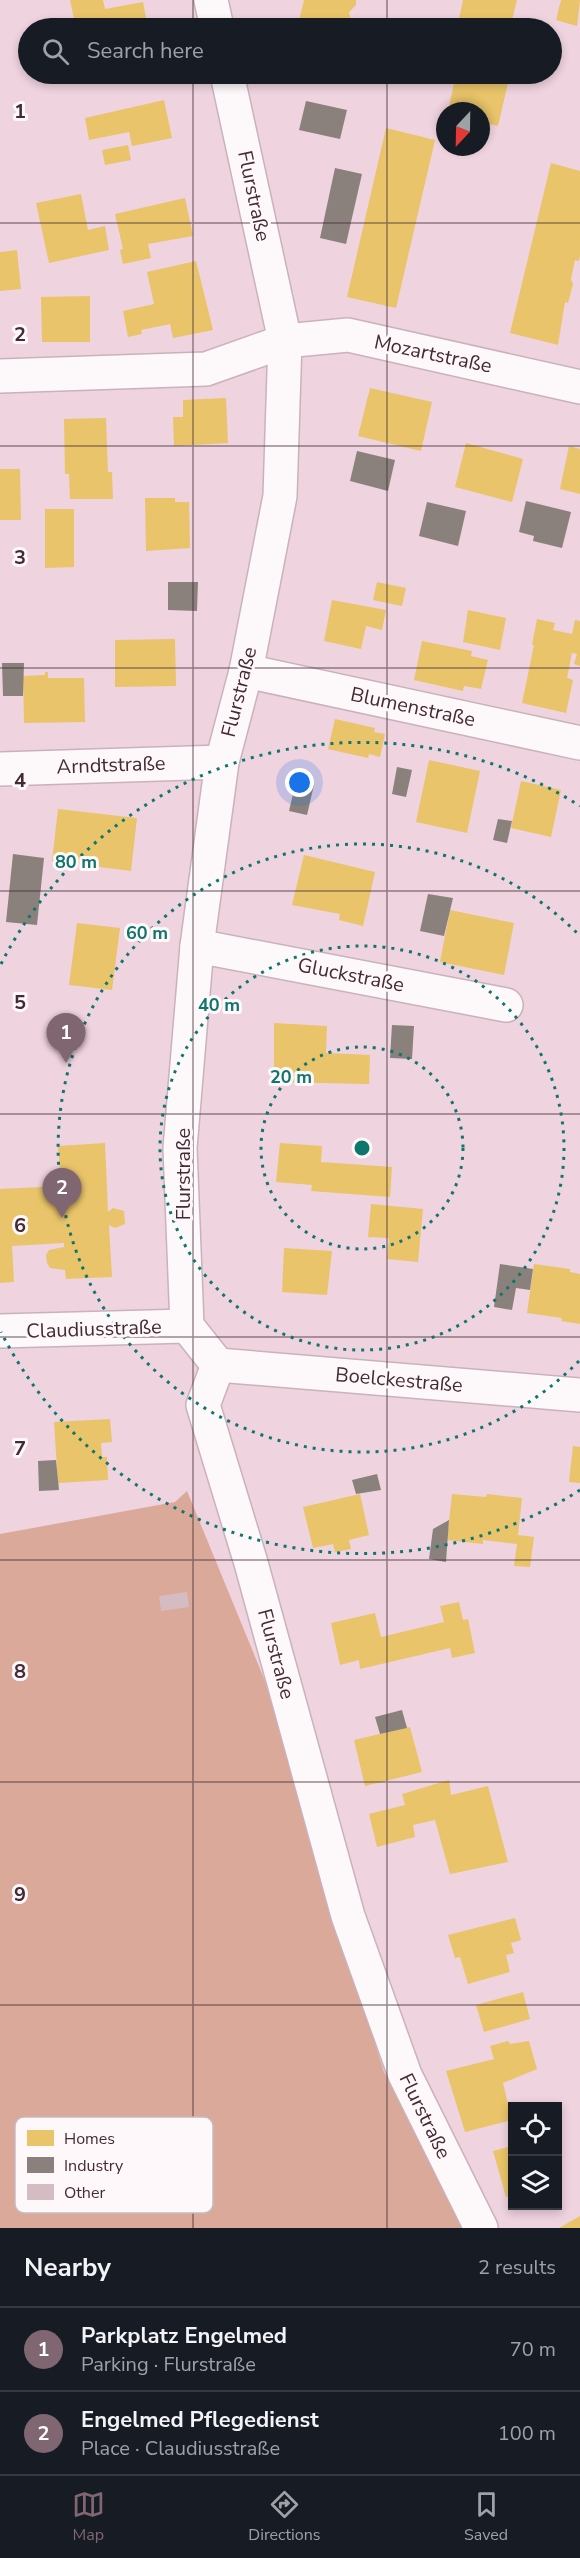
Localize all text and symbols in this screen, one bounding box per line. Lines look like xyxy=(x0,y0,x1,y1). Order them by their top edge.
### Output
search box xyxy=(18,18,562,84)
icon: search xyxy=(39,35,72,68)
text: Search here xyxy=(87,36,204,66)
text: 1 xyxy=(14,98,26,125)
north arrow xyxy=(436,102,490,156)
street label: Flurstraße xyxy=(231,148,277,244)
text: 2 xyxy=(14,321,26,348)
street label: Mozartstraße xyxy=(372,328,494,380)
text: 3 xyxy=(14,544,26,571)
street label: Flurstraße xyxy=(215,644,263,740)
street label: Blumenstraße xyxy=(348,681,478,733)
street label: Arndtstraße xyxy=(56,750,166,780)
text: 4 xyxy=(14,767,26,794)
your location xyxy=(285,768,314,797)
text: 80 m xyxy=(55,850,97,874)
text: 60 m xyxy=(126,921,168,945)
street label: Gluckstraße xyxy=(295,951,407,999)
text: 5 xyxy=(14,989,26,1016)
text: 40 m xyxy=(198,993,240,1017)
pin: 1 xyxy=(46,1014,86,1063)
text: 20 m xyxy=(270,1065,312,1089)
street label: Flurstraße xyxy=(170,1128,197,1220)
centre of rings xyxy=(352,1138,372,1158)
pin: 2 xyxy=(42,1168,82,1218)
text: 6 xyxy=(14,1212,26,1239)
street label: Claudiusstraße xyxy=(26,1313,162,1345)
street label: Boelckestraße xyxy=(334,1361,464,1399)
text: 7 xyxy=(14,1435,26,1462)
street label: Flurstraße xyxy=(251,1606,301,1702)
text: 8 xyxy=(14,1658,26,1685)
text: 9 xyxy=(14,1881,26,1908)
street label: Flurstraße xyxy=(393,2069,457,2163)
map controls xyxy=(508,2102,562,2210)
button: locate xyxy=(508,2102,562,2156)
legend xyxy=(15,2117,213,2213)
text: Homes xyxy=(64,2128,115,2150)
text: Industry xyxy=(64,2155,124,2177)
button: layers xyxy=(508,2156,562,2210)
text: Other xyxy=(64,2182,105,2204)
text: Nearby xyxy=(24,2250,111,2285)
text: 2 results xyxy=(478,2254,556,2281)
text: Parkplatz Engelmed xyxy=(81,2321,287,2351)
text: 1 xyxy=(38,2336,50,2363)
text: 70 m xyxy=(510,2336,556,2363)
text: Parking · Flurstraße xyxy=(81,2351,256,2378)
text: Engelmed Pflegedienst xyxy=(81,2405,319,2435)
text: 2 xyxy=(38,2420,50,2447)
text: 100 m xyxy=(498,2420,556,2447)
text: Place · Claudiusstraße xyxy=(81,2435,280,2462)
tab: Map xyxy=(72,2488,105,2546)
tab: Directions xyxy=(248,2488,320,2546)
tab: Saved xyxy=(464,2488,508,2546)

